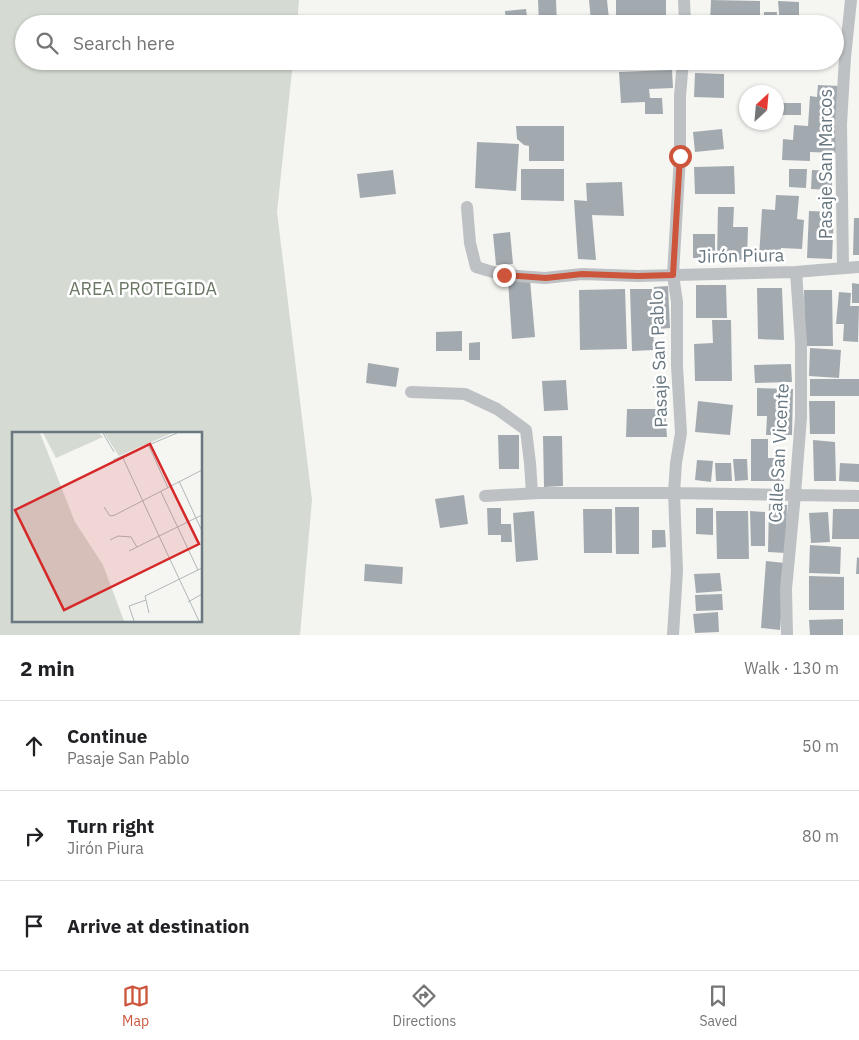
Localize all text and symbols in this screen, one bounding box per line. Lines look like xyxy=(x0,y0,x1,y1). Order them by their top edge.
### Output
search box xyxy=(15,15,844,70)
icon: search xyxy=(33,29,61,57)
text: Search here xyxy=(73,31,175,55)
north arrow xyxy=(739,85,784,130)
street label: Pasaje San Marcos xyxy=(814,89,837,239)
route start xyxy=(669,145,692,168)
street label: Jirón Piura xyxy=(698,243,785,268)
route end xyxy=(493,264,516,287)
park label: AREA PROTEGIDA xyxy=(69,277,217,300)
street label: Pasaje San Pablo xyxy=(645,290,672,428)
street label: Calle San Vicente xyxy=(763,382,794,523)
inset map xyxy=(12,432,202,622)
text: 2 min xyxy=(20,654,75,682)
text: Walk · 130 m xyxy=(744,658,839,678)
text: Continue xyxy=(67,724,147,748)
icon: ahead xyxy=(20,732,48,760)
text: 50 m xyxy=(802,736,839,756)
text: Pasaje San Pablo xyxy=(67,748,189,768)
text: Turn right xyxy=(67,814,154,838)
icon: right xyxy=(20,822,48,850)
text: 80 m xyxy=(802,826,839,846)
text: Jirón Piura xyxy=(67,838,144,858)
icon: arrive xyxy=(20,912,48,940)
text: Arrive at destination xyxy=(67,914,250,938)
tab: Map xyxy=(122,982,150,1030)
tab: Directions xyxy=(393,982,456,1030)
tab: Saved xyxy=(699,982,737,1030)

